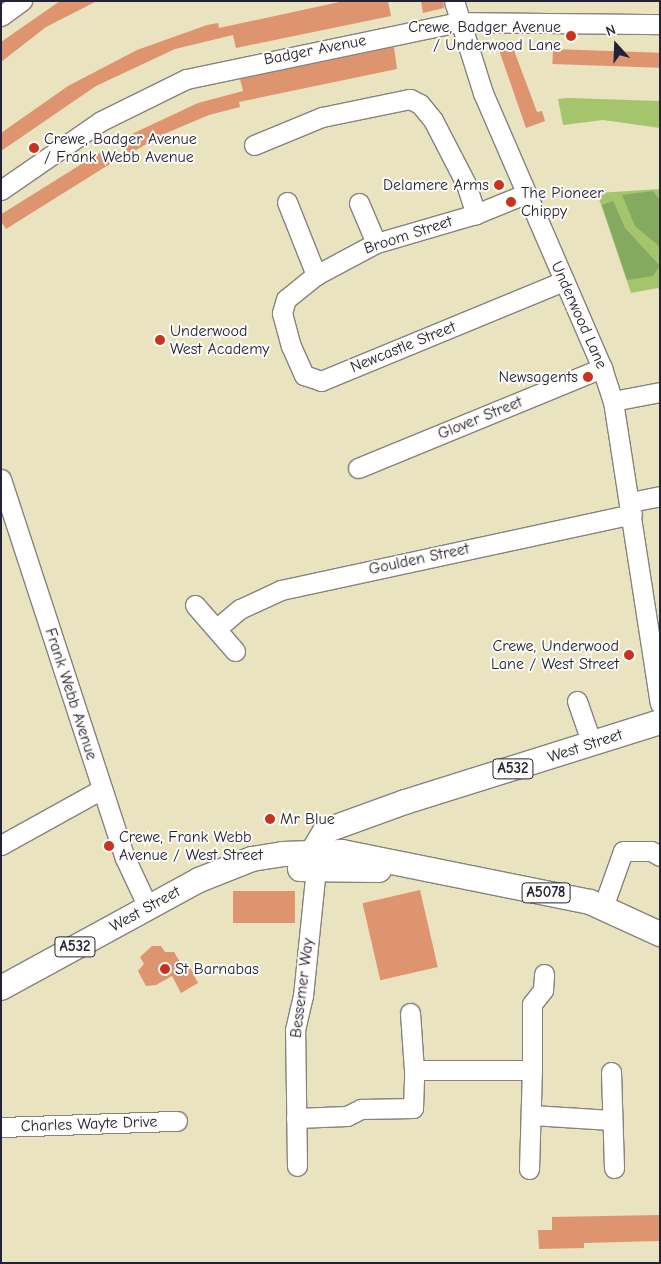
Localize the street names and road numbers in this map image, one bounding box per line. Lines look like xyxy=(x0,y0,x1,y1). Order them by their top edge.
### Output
street label: Badger Avenue xyxy=(262,31,368,69)
street label: Broom Street xyxy=(361,212,455,258)
street label: Underwood Lane xyxy=(547,258,611,372)
street label: Newcastle Street xyxy=(348,317,458,377)
street label: Glover Street xyxy=(435,392,525,444)
street label: Goulden Street xyxy=(367,539,471,579)
street label: Frank Webb Avenue xyxy=(41,626,101,762)
street label: West Street xyxy=(545,725,625,767)
road number: A532 xyxy=(492,756,534,782)
road number: A5078 xyxy=(521,880,571,906)
street label: West Street xyxy=(106,882,184,936)
road number: A532 xyxy=(54,934,96,960)
street label: Bessemer Way xyxy=(286,937,318,1039)
street label: Charles Wayte Drive xyxy=(20,1112,158,1136)

